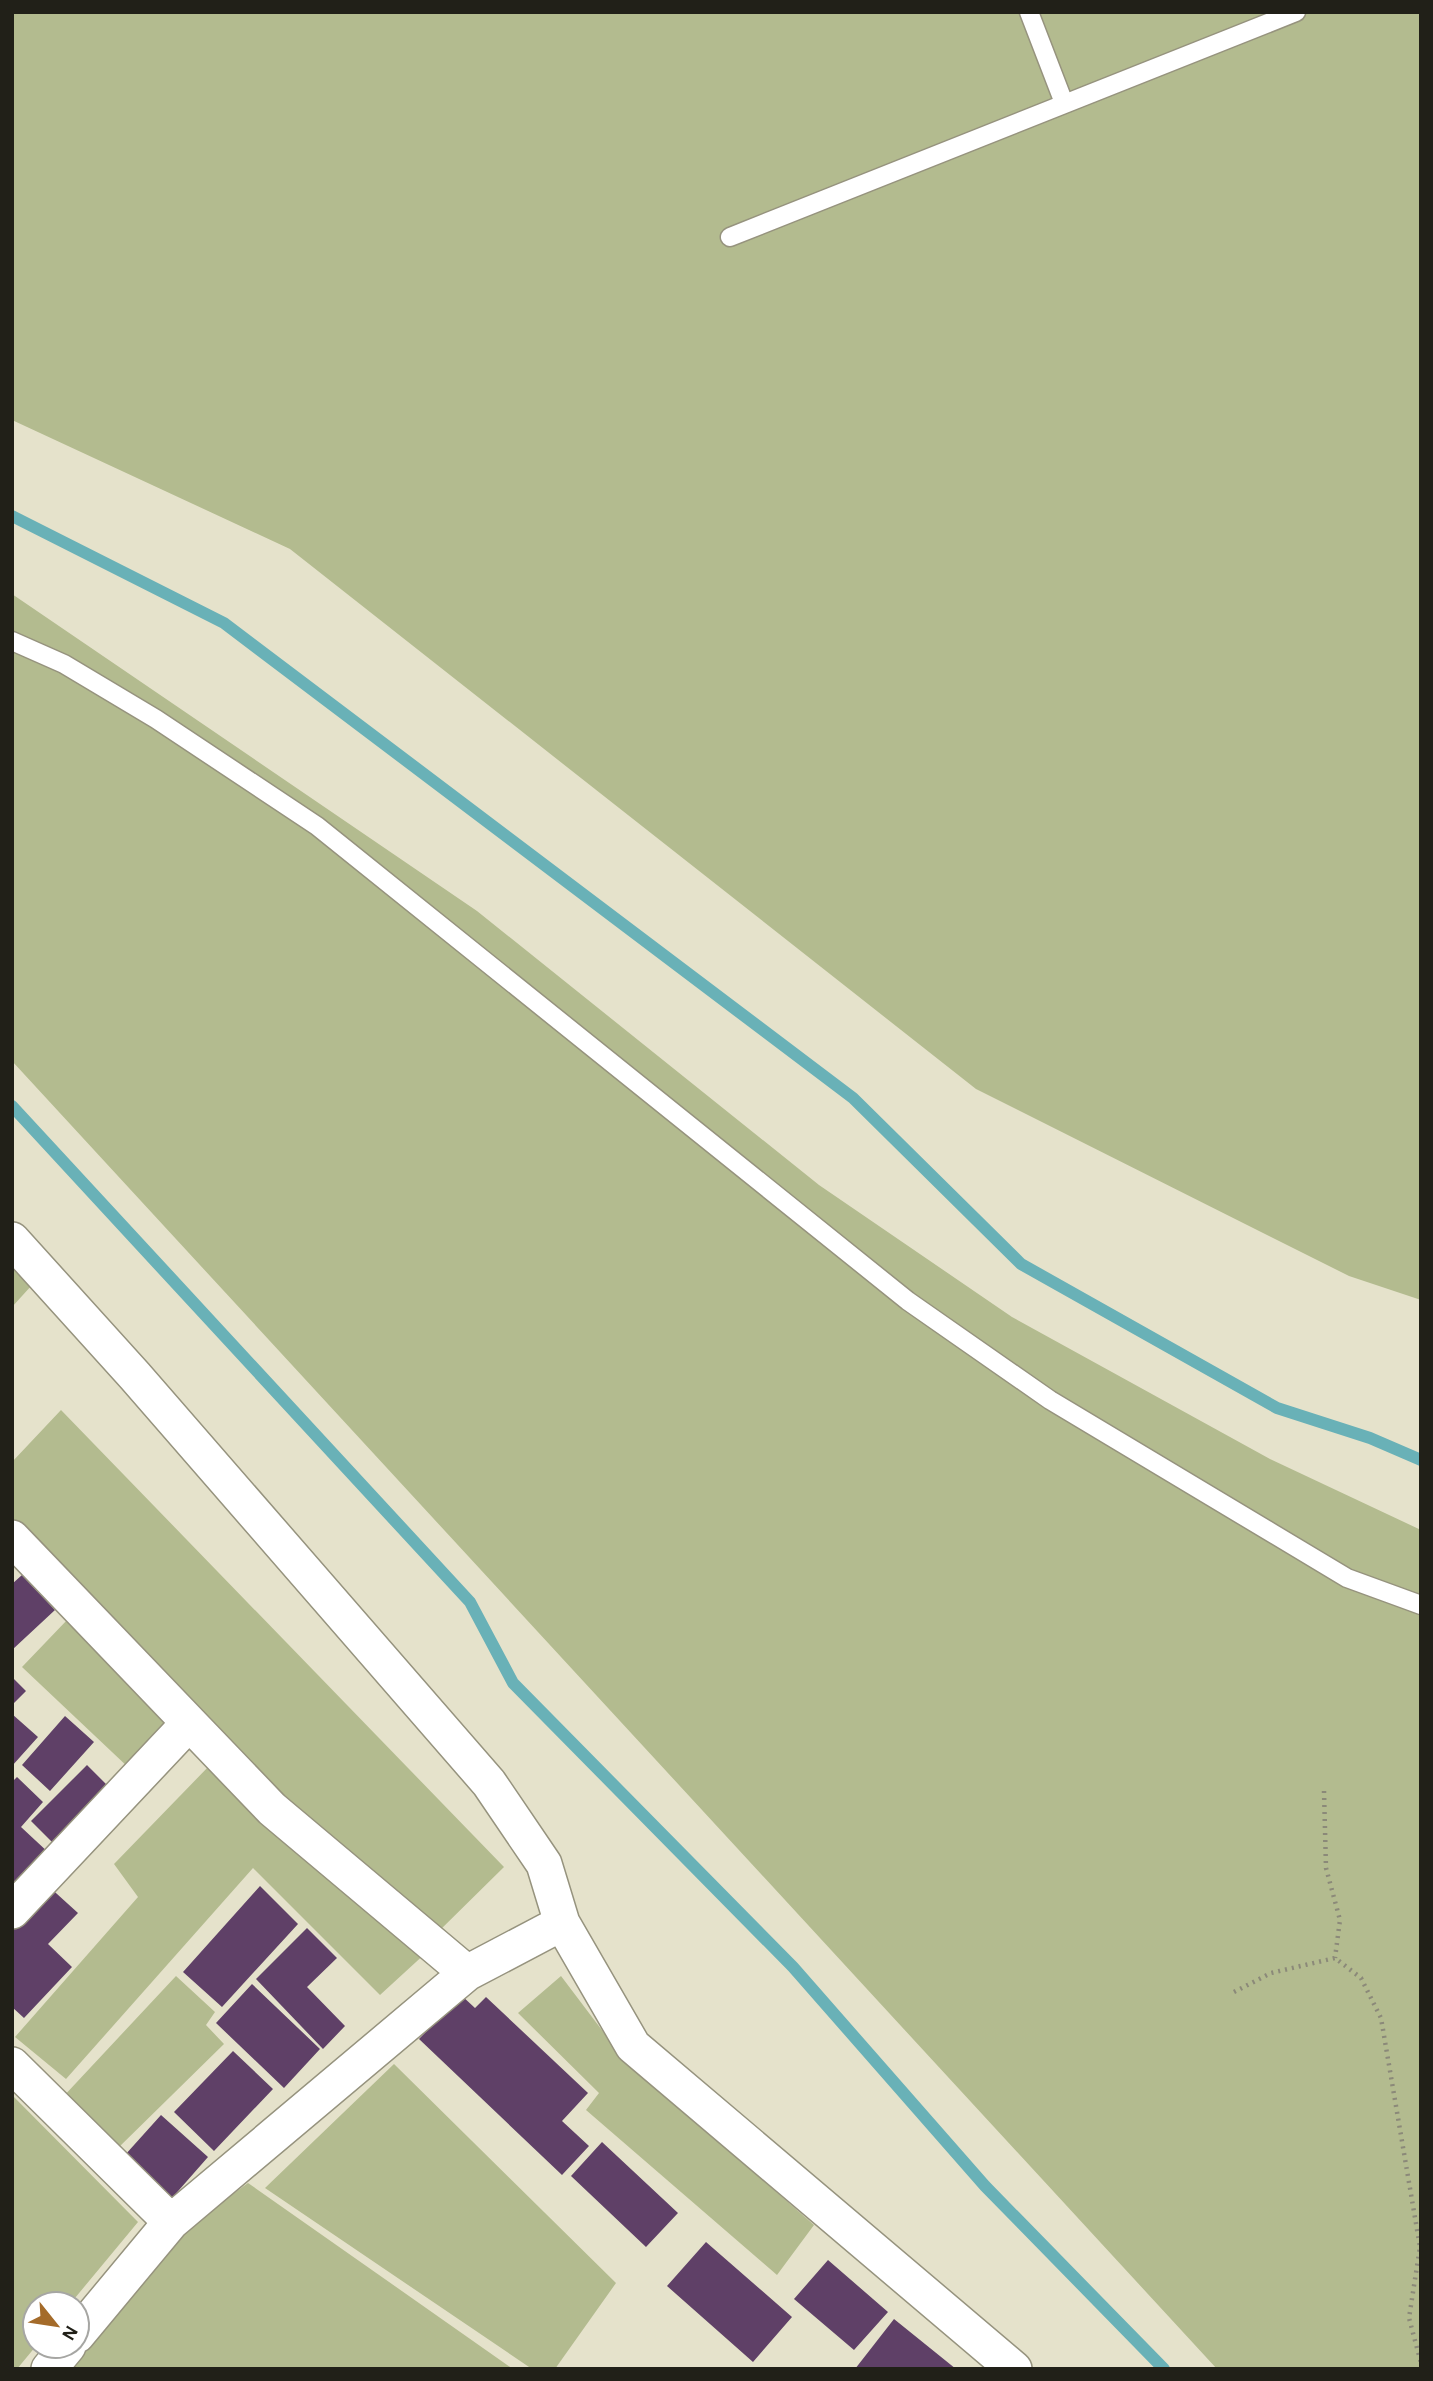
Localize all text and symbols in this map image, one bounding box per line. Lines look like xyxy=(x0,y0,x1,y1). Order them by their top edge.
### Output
north arrow xyxy=(21,2290,91,2360)
text: N xyxy=(58,2322,81,2343)

